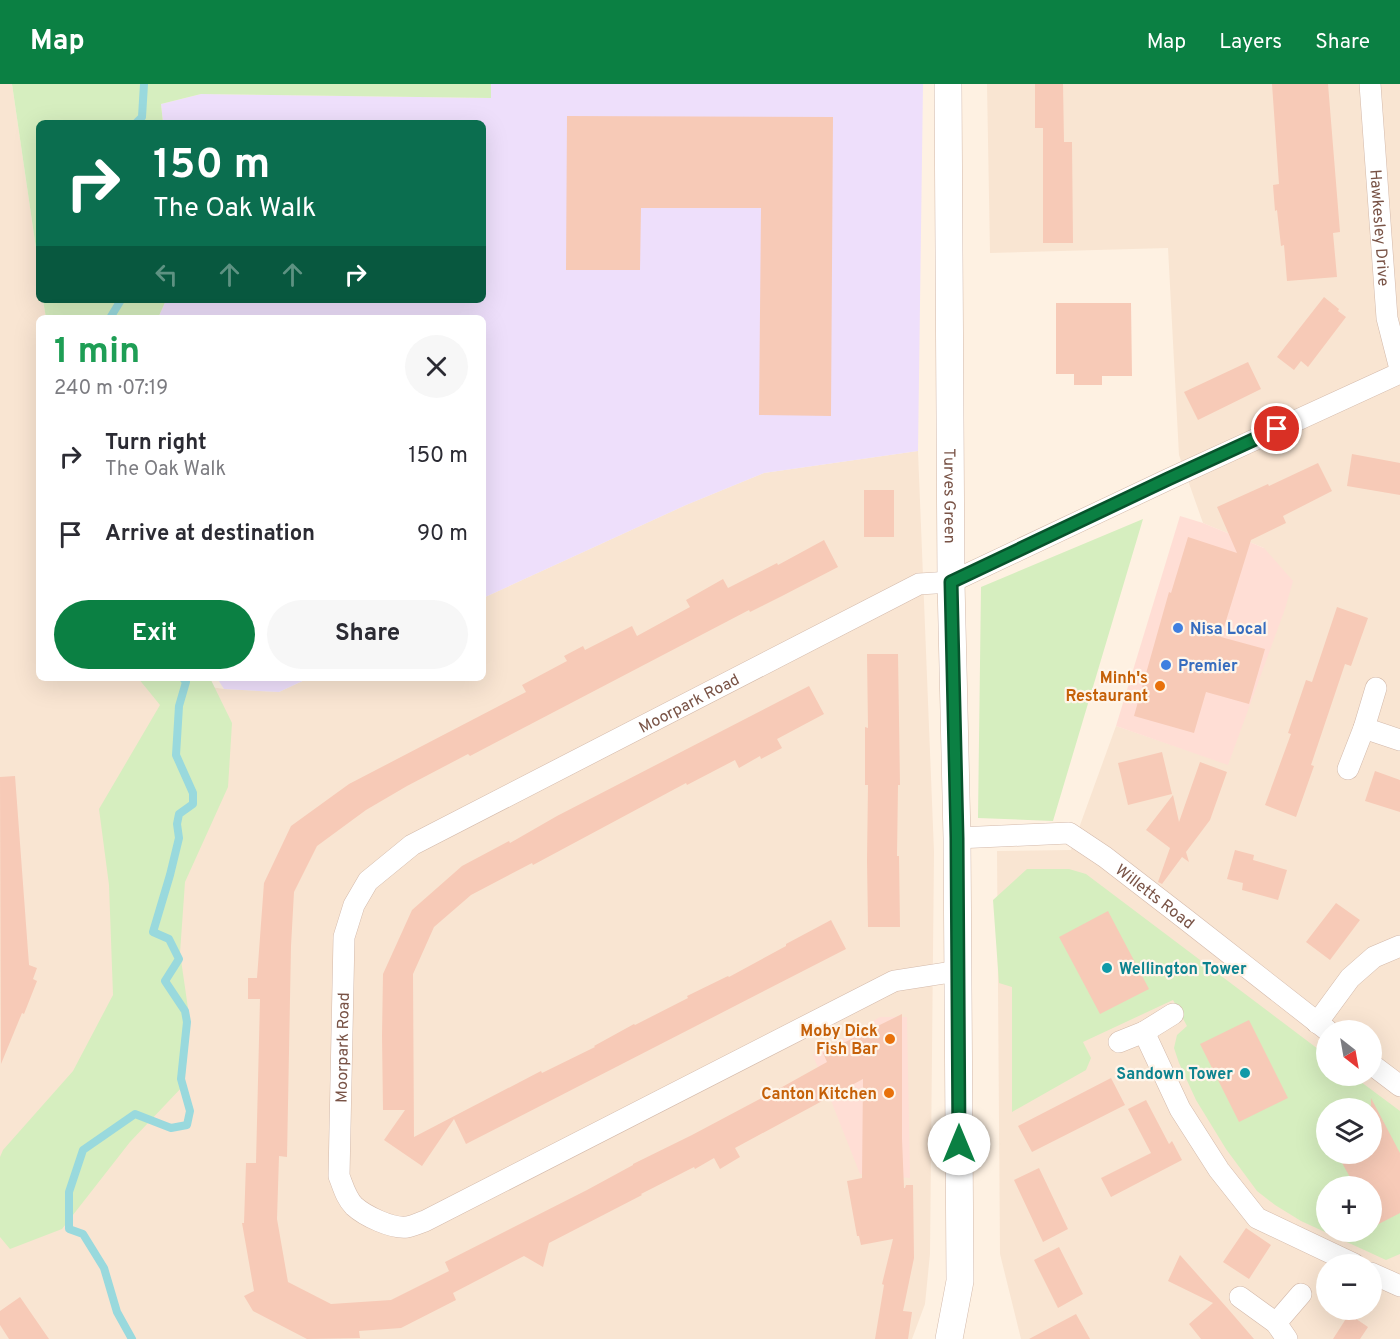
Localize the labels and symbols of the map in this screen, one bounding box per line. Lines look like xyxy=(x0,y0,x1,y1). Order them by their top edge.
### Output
street label: Hawkesley Drive xyxy=(1364,169,1393,287)
pin xyxy=(1251,403,1302,454)
street label: Turves Green xyxy=(938,448,959,544)
place label: Nisa Local xyxy=(1190,620,1267,640)
marker: Nisa Local xyxy=(1171,621,1185,635)
place label: Premier xyxy=(1178,657,1238,677)
marker: Premier xyxy=(1159,658,1173,672)
place label: Minh's Restaurant xyxy=(1065,669,1148,707)
street label: Moorpark Road xyxy=(636,670,743,739)
marker: Minh's Restaurant xyxy=(1153,679,1167,693)
street label: Willetts Road xyxy=(1111,861,1198,934)
place label: Wellington Tower xyxy=(1119,960,1247,980)
marker: Wellington Tower xyxy=(1100,961,1114,975)
street label: Moorpark Road xyxy=(333,992,355,1103)
north arrow xyxy=(1316,1020,1382,1086)
place label: Moby Dick Fish Bar xyxy=(800,1022,878,1060)
marker: Moby Dick Fish Bar xyxy=(883,1032,897,1046)
place label: Sandown Tower xyxy=(1116,1065,1233,1085)
marker: Sandown Tower xyxy=(1238,1066,1252,1080)
place label: Canton Kitchen xyxy=(761,1085,877,1105)
marker: Canton Kitchen xyxy=(882,1086,896,1100)
position arrow xyxy=(927,1112,991,1176)

